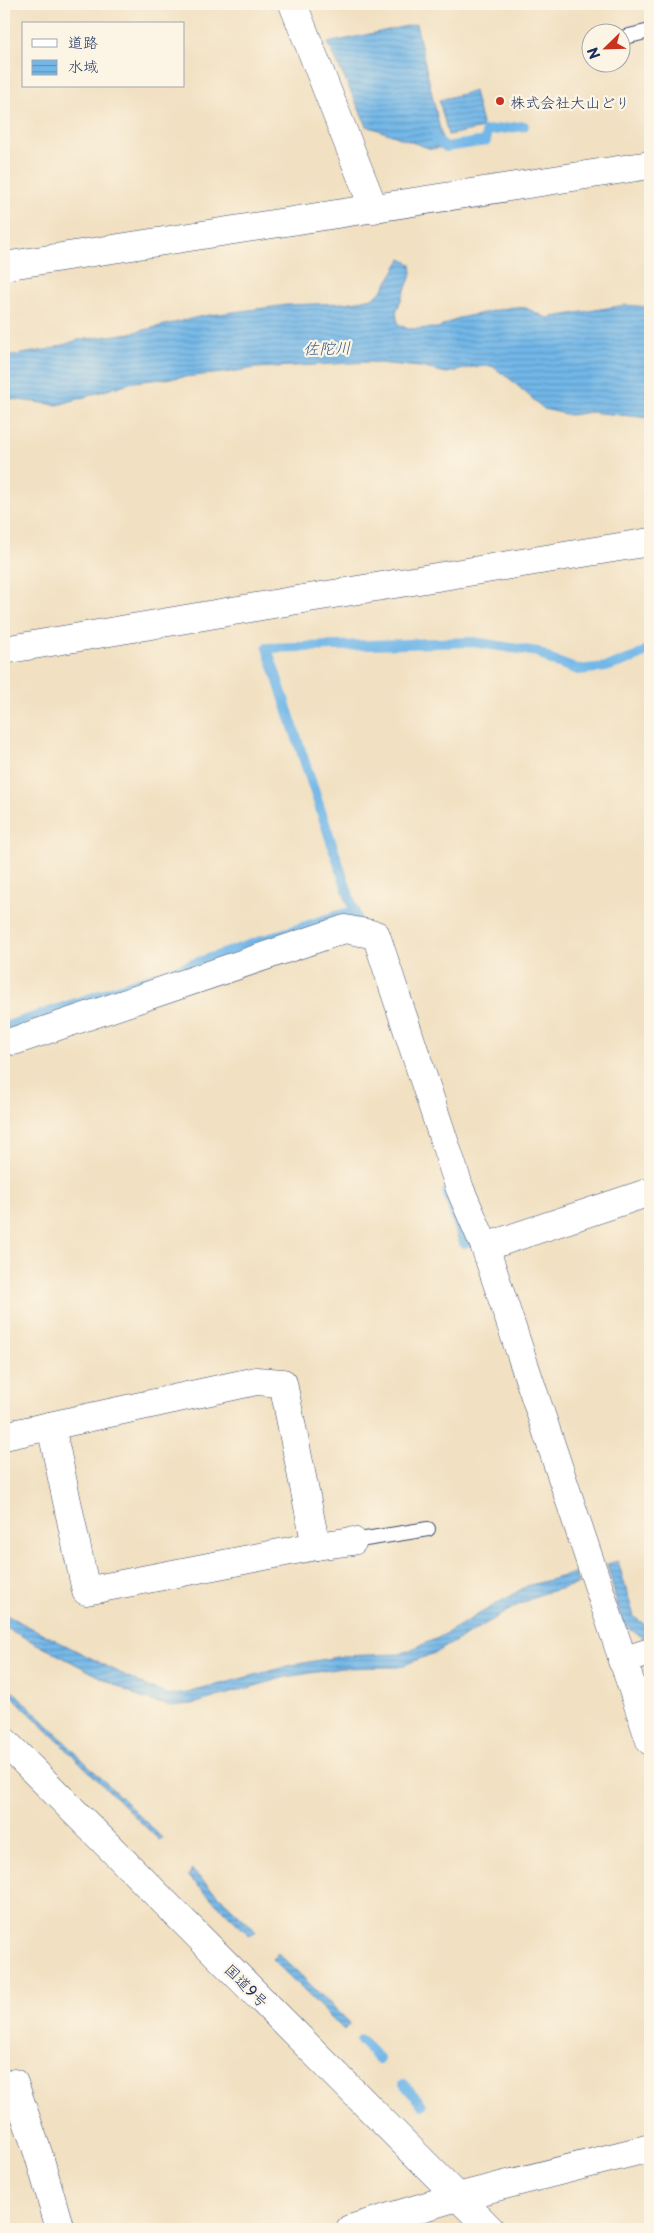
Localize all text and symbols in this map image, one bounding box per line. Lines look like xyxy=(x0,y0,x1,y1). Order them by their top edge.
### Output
legend xyxy=(22,22,185,88)
north arrow xyxy=(582,22,632,72)
text: 道路 xyxy=(68,30,98,53)
text: N xyxy=(582,44,605,62)
text: 水域 xyxy=(68,54,98,77)
place label: 株式会社大山どり xyxy=(510,90,630,113)
marker: 株式会社大山どり xyxy=(494,95,506,107)
water label: 佐陀川 xyxy=(303,335,351,359)
street label: 国道9号 xyxy=(220,1958,274,2012)

